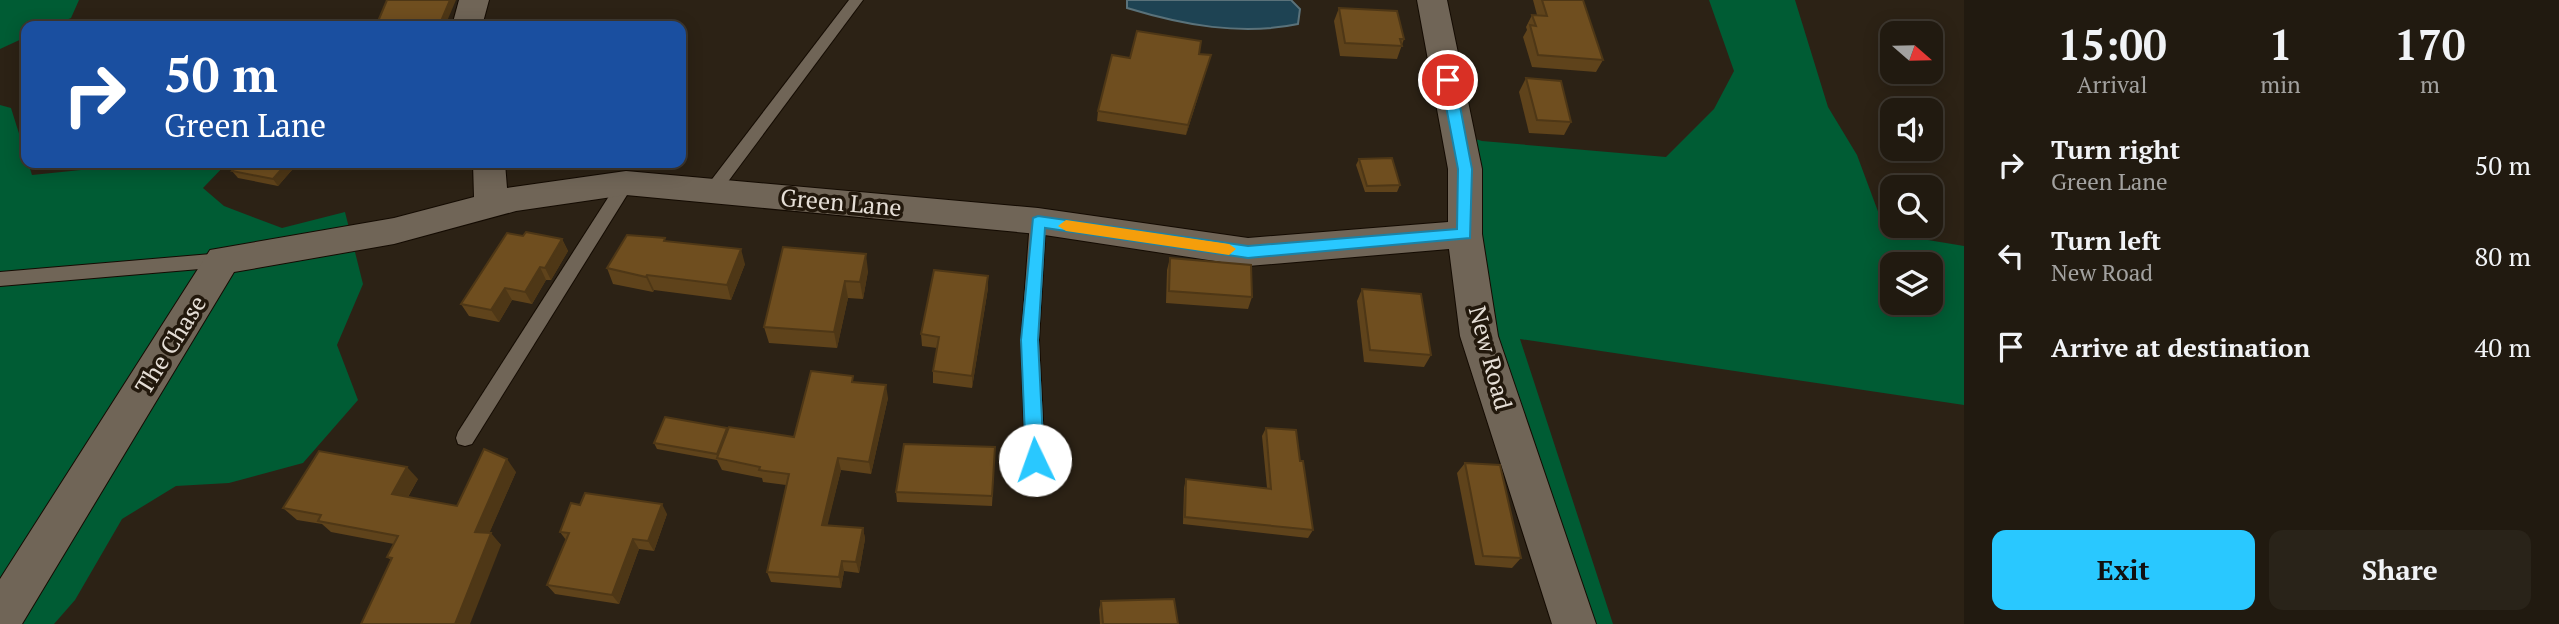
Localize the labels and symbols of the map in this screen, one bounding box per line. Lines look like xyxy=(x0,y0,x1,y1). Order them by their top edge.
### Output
north arrow xyxy=(1880,21,1942,84)
pin xyxy=(1418,50,1478,110)
street label: Green Lane xyxy=(779,181,903,223)
street label: The Chase xyxy=(127,289,213,400)
street label: New Road xyxy=(1462,302,1520,413)
position arrow xyxy=(998,423,1072,497)

